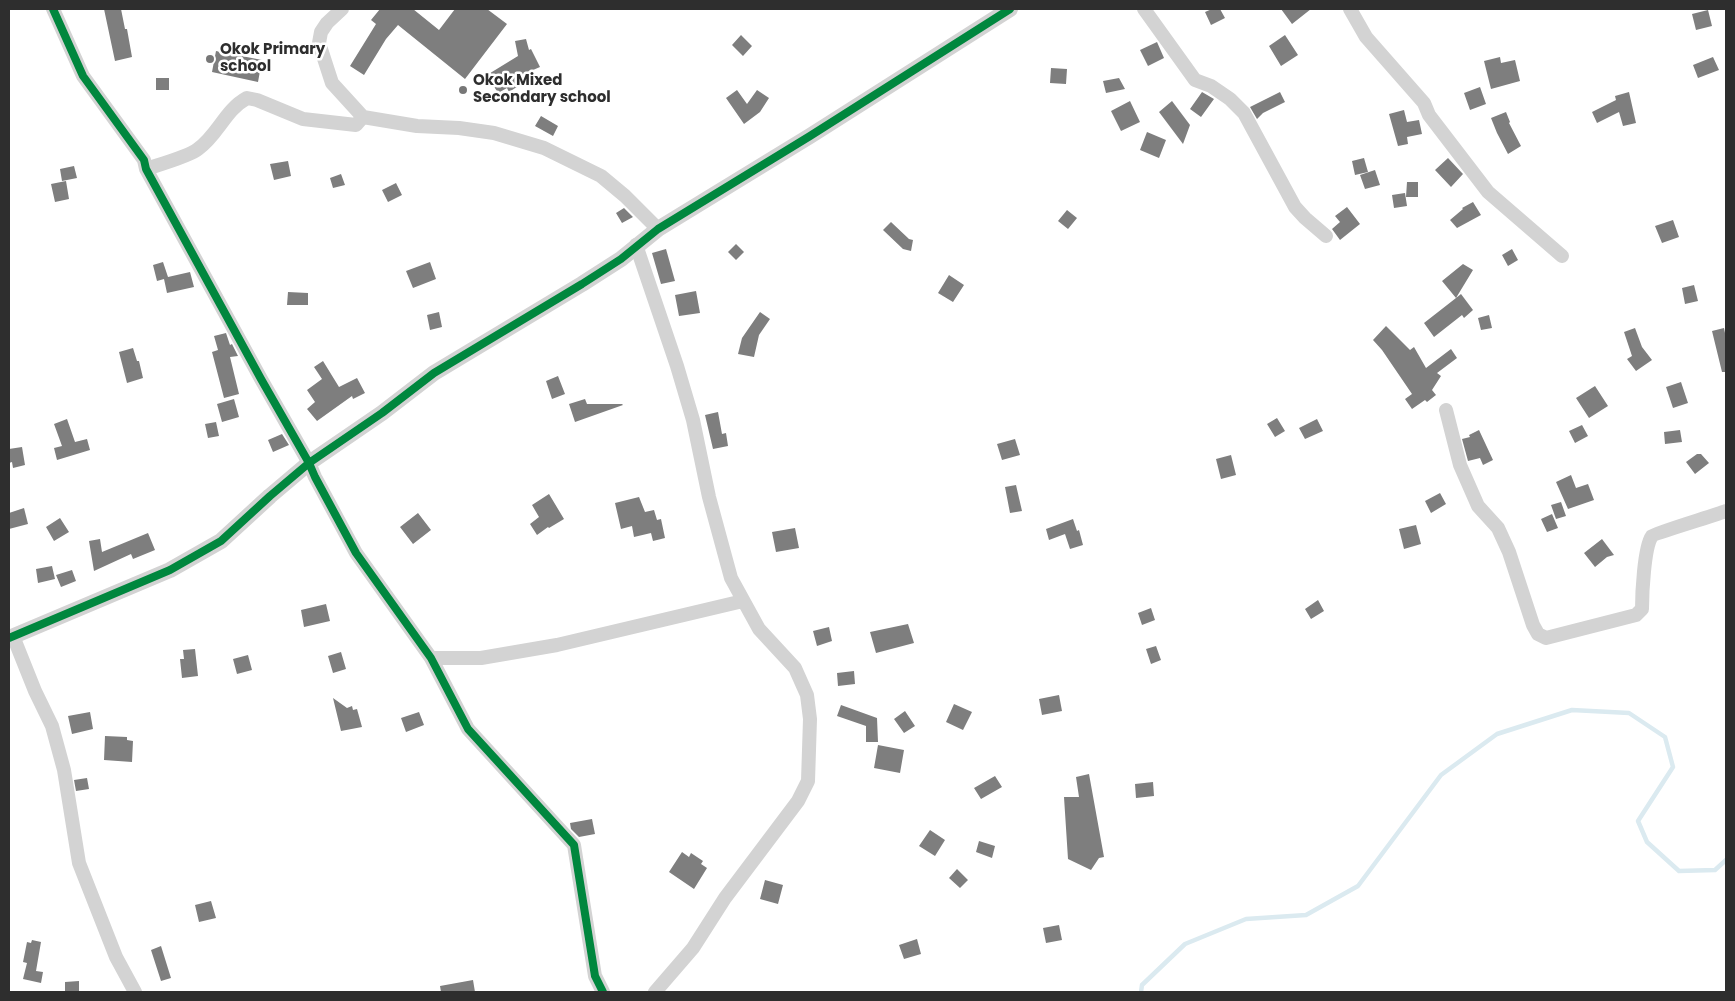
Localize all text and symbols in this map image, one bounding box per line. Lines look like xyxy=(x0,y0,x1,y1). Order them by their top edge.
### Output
place label: Okok Primary school xyxy=(220,41,325,76)
marker: Okok Primary school xyxy=(204,53,216,65)
place label: Okok Mixed Secondary school xyxy=(473,72,611,107)
marker: Okok Mixed Secondary school xyxy=(457,84,469,96)

